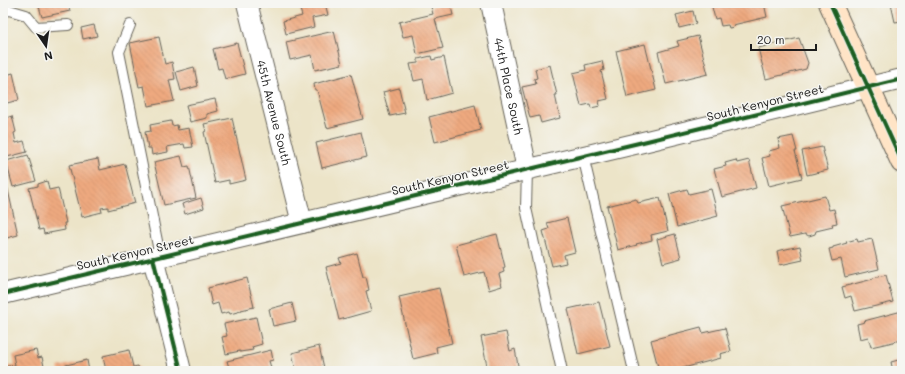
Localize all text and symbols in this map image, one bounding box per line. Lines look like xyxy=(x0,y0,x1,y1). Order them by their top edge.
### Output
north arrow xyxy=(26,26,66,66)
scale bar xyxy=(751,26,816,52)
text: 20 m xyxy=(757,31,785,47)
street label: 44th Place South xyxy=(491,36,527,136)
text: N xyxy=(43,48,54,64)
street label: 45th Avenue South xyxy=(254,58,295,167)
street label: South Kenyon Street xyxy=(705,80,825,124)
street label: South Kenyon Street xyxy=(390,156,510,198)
street label: South Kenyon Street xyxy=(75,231,195,273)

